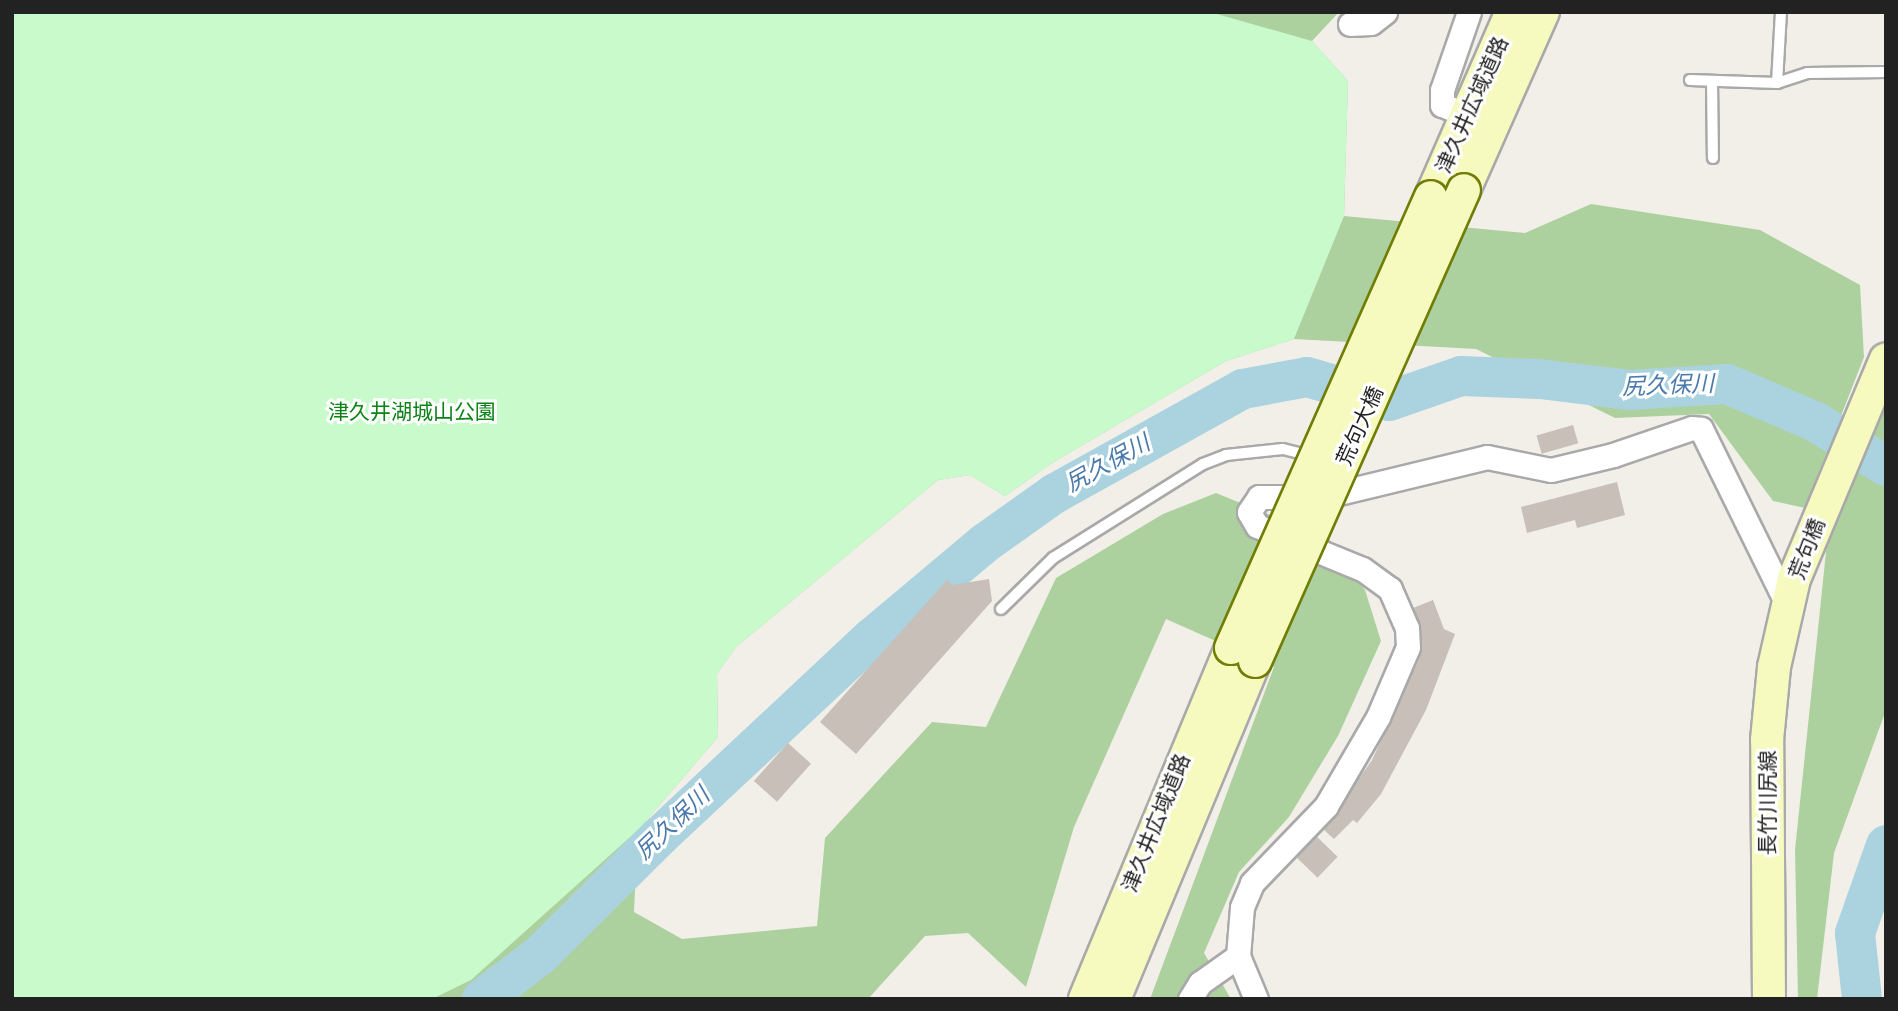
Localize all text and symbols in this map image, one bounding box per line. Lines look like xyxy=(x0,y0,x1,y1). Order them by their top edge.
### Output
street label: 津久井広域道路 xyxy=(1431,33,1513,177)
water label: 尻久保川 xyxy=(1622,371,1714,401)
street label: 荒句大橋 xyxy=(1331,383,1389,469)
park label: 津久井湖城山公園 xyxy=(328,399,496,425)
water label: 尻久保川 xyxy=(1061,430,1155,498)
street label: 荒句橋 xyxy=(1784,515,1830,583)
street label: 津久井広域道路 xyxy=(1117,750,1195,896)
street label: 長竹川尻線 xyxy=(1755,751,1781,855)
water label: 尻久保川 xyxy=(630,782,716,866)

